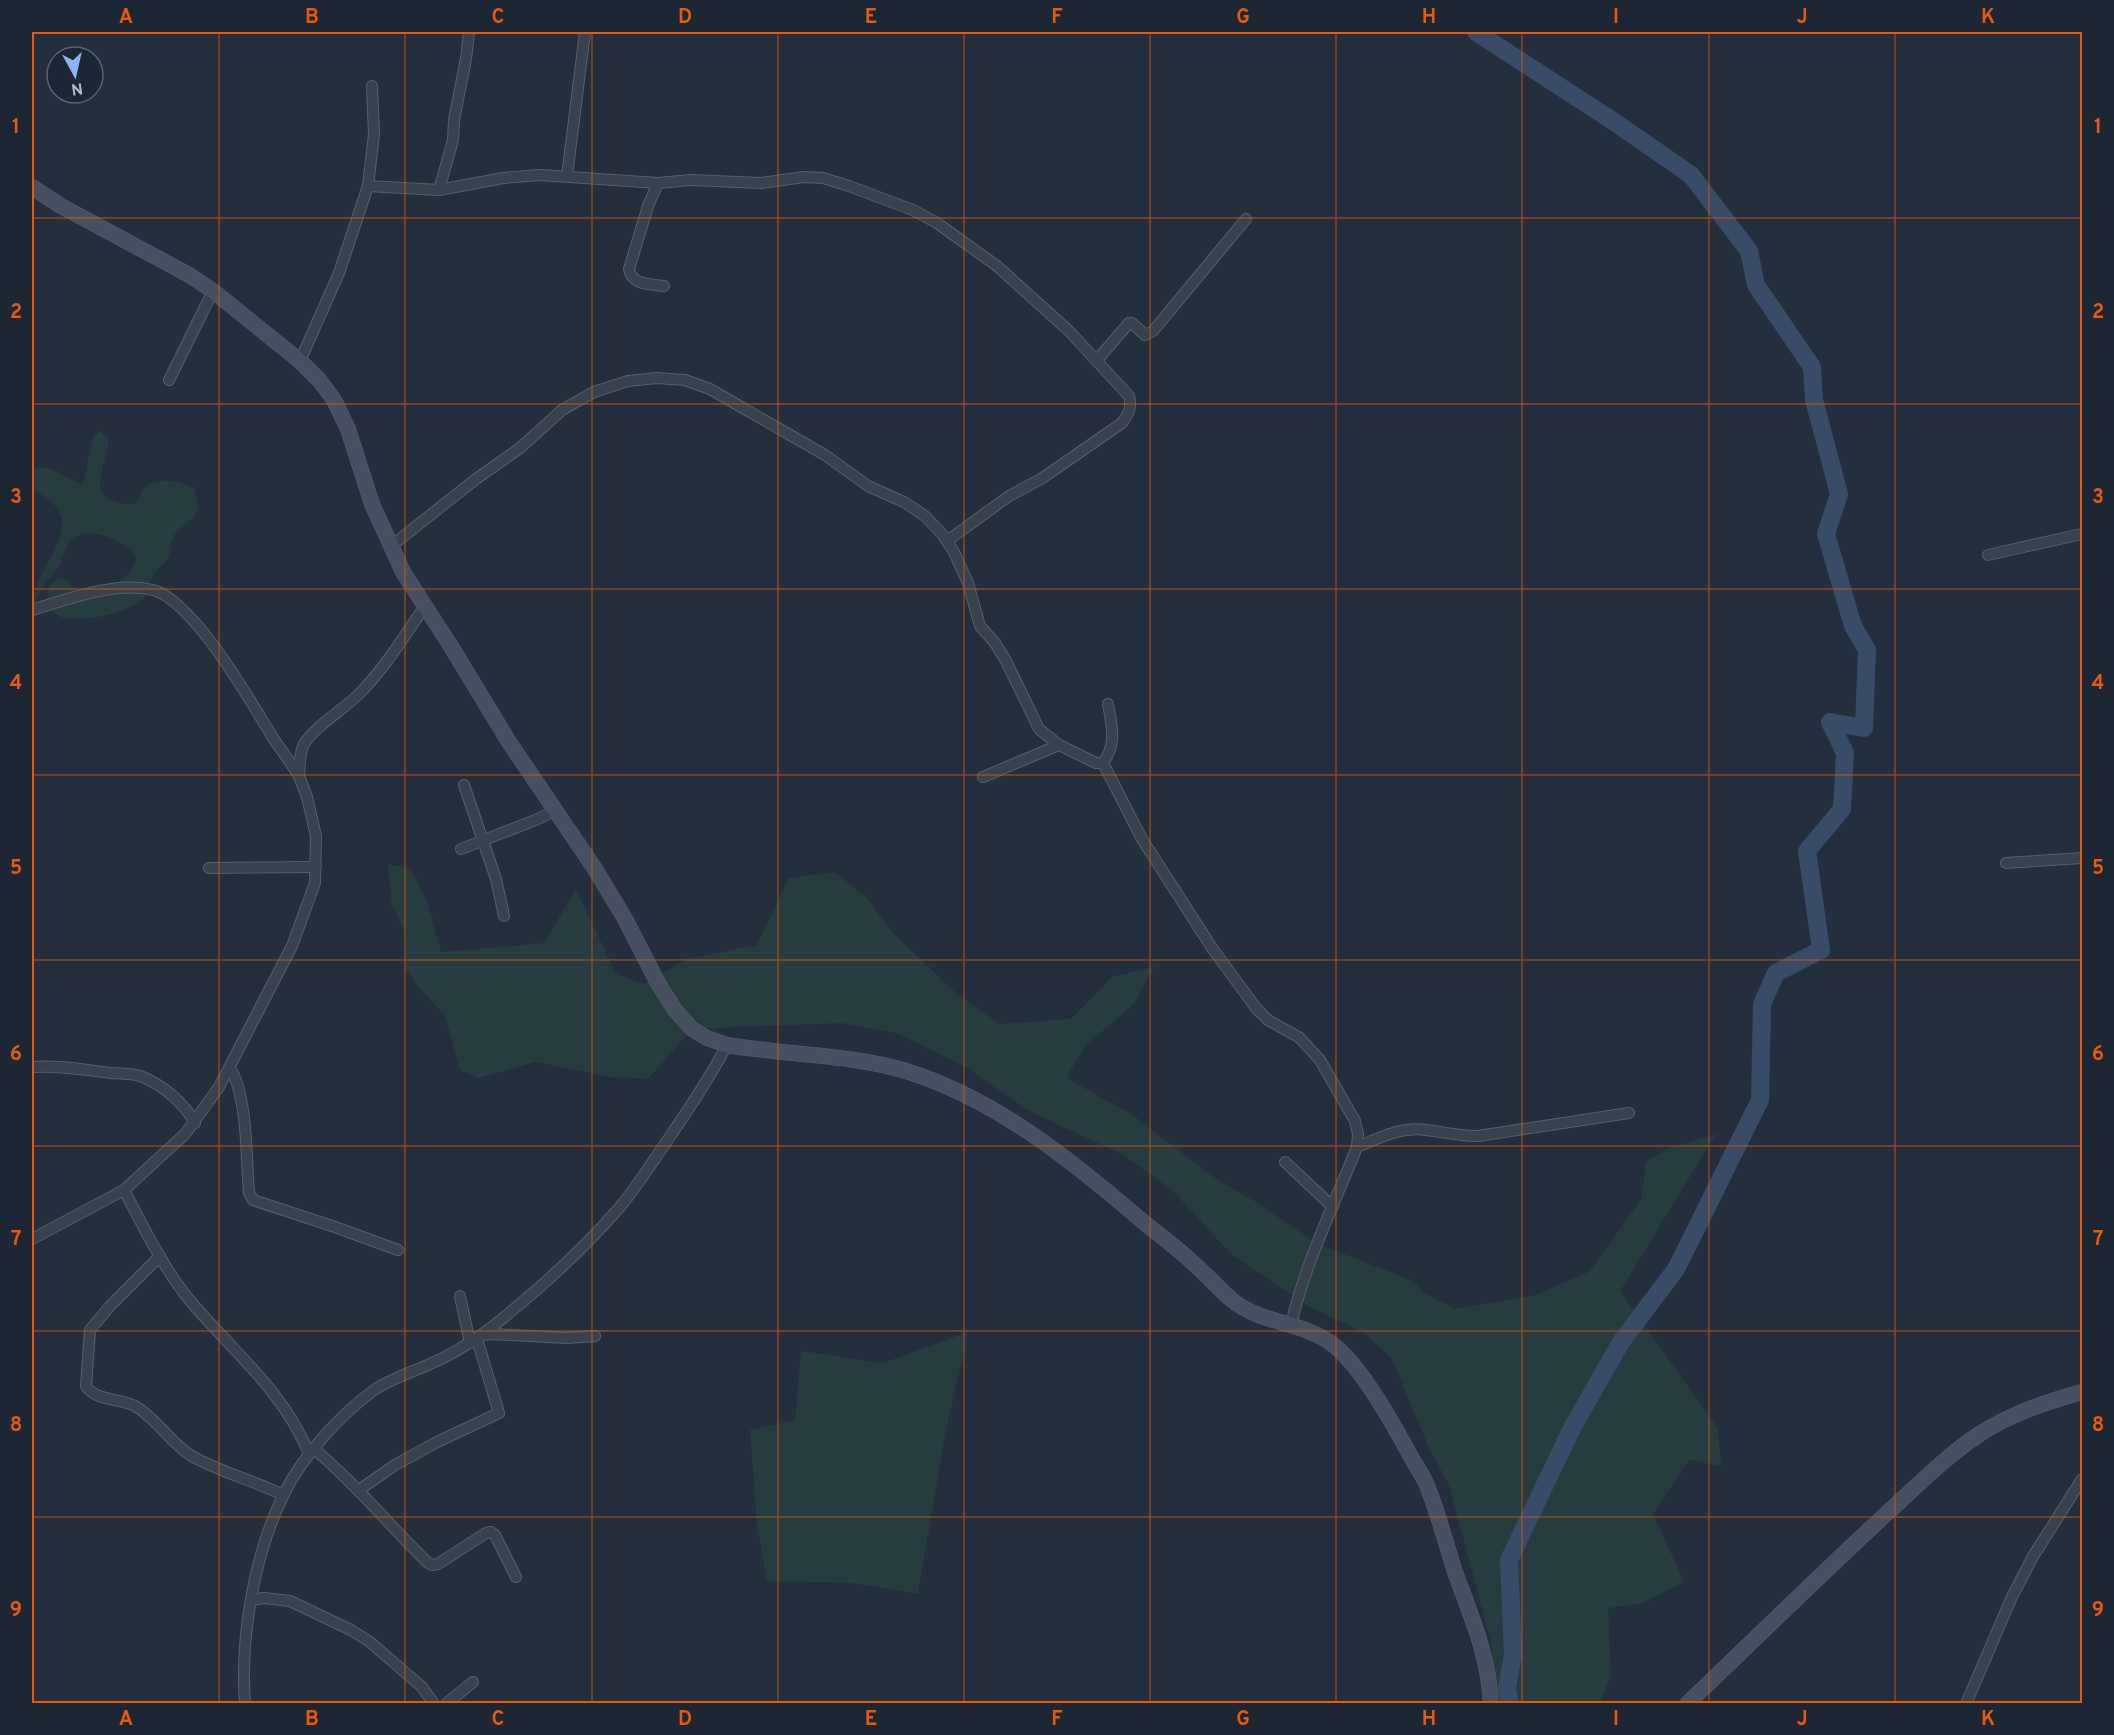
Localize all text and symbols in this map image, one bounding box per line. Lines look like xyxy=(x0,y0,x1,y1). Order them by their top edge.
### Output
text: A xyxy=(119,5,133,31)
text: B xyxy=(305,5,319,31)
text: C xyxy=(492,5,504,31)
text: D xyxy=(678,5,692,31)
text: E xyxy=(865,5,877,31)
text: F xyxy=(1051,5,1063,31)
text: G xyxy=(1236,5,1250,31)
text: H xyxy=(1422,5,1436,31)
text: I xyxy=(1613,5,1619,31)
text: J xyxy=(1796,5,1808,31)
text: K xyxy=(1981,5,1995,31)
north arrow xyxy=(45,45,105,105)
text: N xyxy=(70,77,84,99)
text: 1 xyxy=(12,115,20,141)
text: 1 xyxy=(2094,115,2102,141)
text: 2 xyxy=(10,300,22,326)
text: 2 xyxy=(2092,300,2104,326)
text: 3 xyxy=(10,485,22,511)
text: 3 xyxy=(2092,485,2104,511)
text: 4 xyxy=(10,671,22,697)
text: 4 xyxy=(2092,671,2104,697)
text: 5 xyxy=(10,856,22,882)
text: 5 xyxy=(2092,856,2104,882)
text: 6 xyxy=(10,1042,22,1068)
text: 6 xyxy=(2092,1042,2104,1068)
text: 7 xyxy=(11,1227,21,1253)
text: 7 xyxy=(2093,1227,2103,1253)
text: 8 xyxy=(10,1413,22,1439)
text: 8 xyxy=(2092,1413,2104,1439)
text: 9 xyxy=(10,1598,22,1624)
text: 9 xyxy=(2092,1598,2104,1624)
text: A xyxy=(119,1707,133,1733)
text: B xyxy=(305,1707,319,1733)
text: C xyxy=(492,1707,504,1733)
text: D xyxy=(678,1707,692,1733)
text: E xyxy=(865,1707,877,1733)
text: F xyxy=(1051,1707,1063,1733)
text: G xyxy=(1236,1707,1250,1733)
text: H xyxy=(1422,1707,1436,1733)
text: I xyxy=(1613,1707,1619,1733)
text: J xyxy=(1796,1707,1808,1733)
text: K xyxy=(1981,1707,1995,1733)

